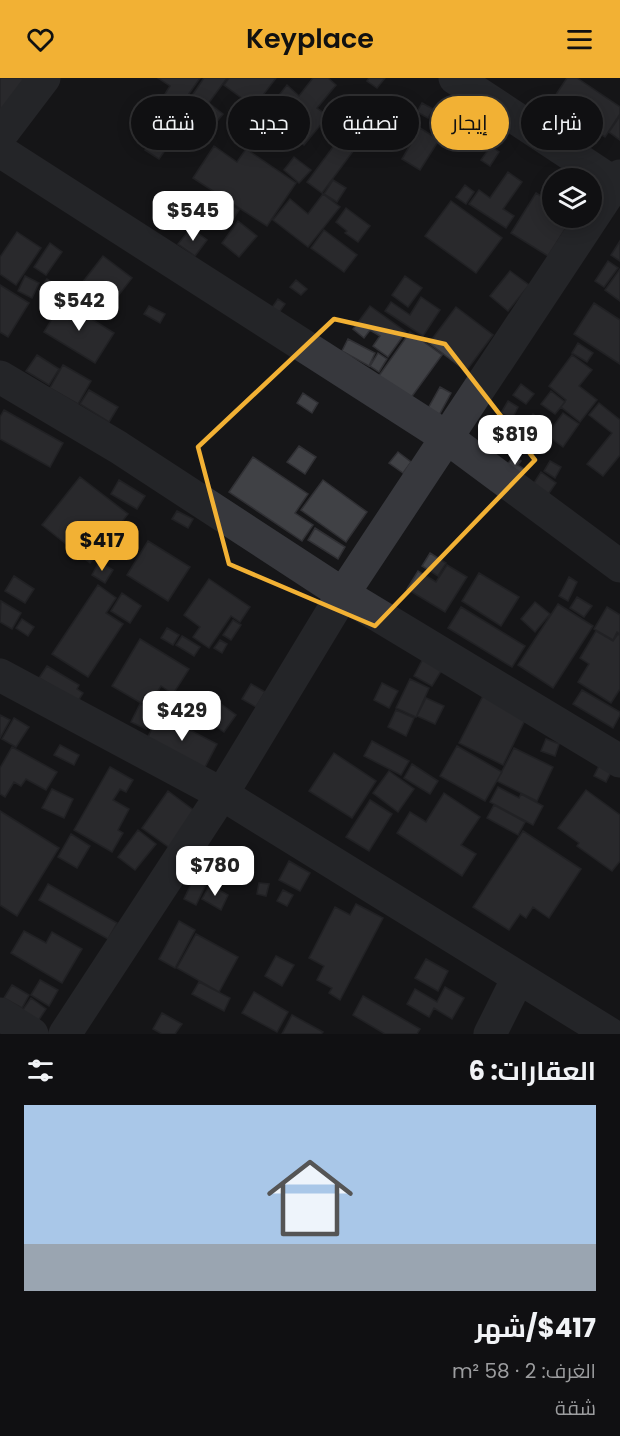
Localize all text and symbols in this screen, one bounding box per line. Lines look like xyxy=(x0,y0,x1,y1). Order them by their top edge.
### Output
text: Keyplace xyxy=(246,20,374,57)
icon: heart xyxy=(24,23,57,56)
icon: menu xyxy=(563,23,596,56)
chip: شقة xyxy=(131,96,216,150)
chip: جديد xyxy=(228,96,310,150)
chip: تصفية xyxy=(322,96,419,150)
chip: إيجار xyxy=(431,96,509,150)
chip: شراء xyxy=(521,96,603,150)
map controls xyxy=(542,168,602,228)
button: layers xyxy=(542,168,602,228)
pin: $545 xyxy=(157,191,229,242)
text: $545 xyxy=(167,196,219,224)
pin: $542 xyxy=(43,281,115,332)
text: $542 xyxy=(53,286,105,314)
pin: $819 xyxy=(479,415,551,466)
text: $819 xyxy=(492,420,538,448)
pin: $417 xyxy=(66,521,138,572)
text: $417 xyxy=(80,526,124,554)
pin: $429 xyxy=(146,691,218,742)
text: $429 xyxy=(157,696,207,724)
pin: $780 xyxy=(179,846,251,897)
text: $780 xyxy=(190,851,240,879)
text: العقارات: 6 xyxy=(468,1053,596,1089)
icon: filters xyxy=(24,1054,57,1087)
icon: home xyxy=(256,1144,364,1252)
text: $417/شهر xyxy=(475,1310,596,1346)
text: الغرف: 2 · 58 m² xyxy=(452,1357,596,1385)
text: شقة xyxy=(555,1394,596,1422)

